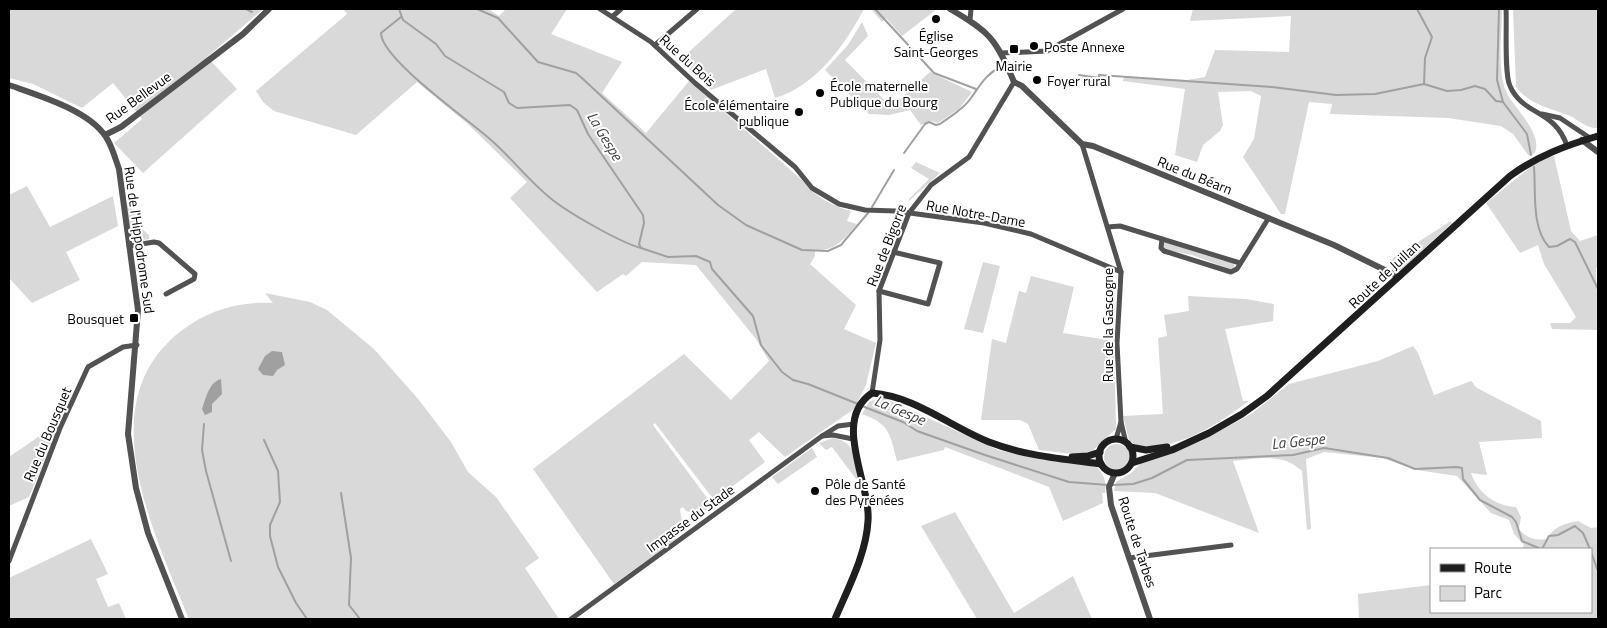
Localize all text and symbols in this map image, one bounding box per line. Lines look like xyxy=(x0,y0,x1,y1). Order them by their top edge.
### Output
marker: Église Saint-Georges xyxy=(930,13,942,25)
place label: Église Saint-Georges xyxy=(894,25,978,62)
street label: Rue du Bois xyxy=(655,29,721,91)
place label: Poste Annexe xyxy=(1044,36,1125,57)
marker: Poste Annexe xyxy=(1028,40,1040,52)
marker: Mairie xyxy=(1008,43,1020,55)
place label: Mairie xyxy=(996,55,1032,76)
street label: Rue Bellevue xyxy=(101,66,175,128)
place label: Foyer rural xyxy=(1047,70,1110,91)
marker: Foyer rural xyxy=(1031,74,1043,86)
place label: École maternelle Publique du Bourg xyxy=(830,75,938,112)
marker: École maternelle Publique du Bourg xyxy=(814,87,826,99)
place label: École élémentaire publique xyxy=(684,94,789,131)
marker: École élémentaire publique xyxy=(793,106,805,118)
water label: La Gespe xyxy=(581,107,629,166)
street label: Rue du Béarn xyxy=(1154,150,1236,200)
street label: Rue de l'Hippodrome Sud xyxy=(119,165,161,315)
street label: Rue Notre-Dame xyxy=(925,194,1027,232)
street label: Rue de Bigorre xyxy=(861,201,911,289)
street label: Route de Juillan xyxy=(1343,235,1425,313)
street label: Rue de la Gascogne xyxy=(1097,268,1118,382)
place label: Bousquet xyxy=(67,308,124,329)
marker: Bousquet xyxy=(128,312,140,324)
street label: Rue du Bousquet xyxy=(18,383,76,484)
water label: La Gespe xyxy=(871,389,930,431)
water label: La Gespe xyxy=(1270,427,1327,455)
place label: Pôle de Santé des Pyrénées xyxy=(825,473,906,510)
street label: Impasse du Stade xyxy=(642,479,738,557)
marker: Pôle de Santé des Pyrénées xyxy=(809,485,821,497)
street label: Route de Tarbes xyxy=(1113,494,1163,590)
legend xyxy=(1430,548,1592,613)
text: Route xyxy=(1474,556,1512,579)
text: Parc xyxy=(1474,581,1502,604)

